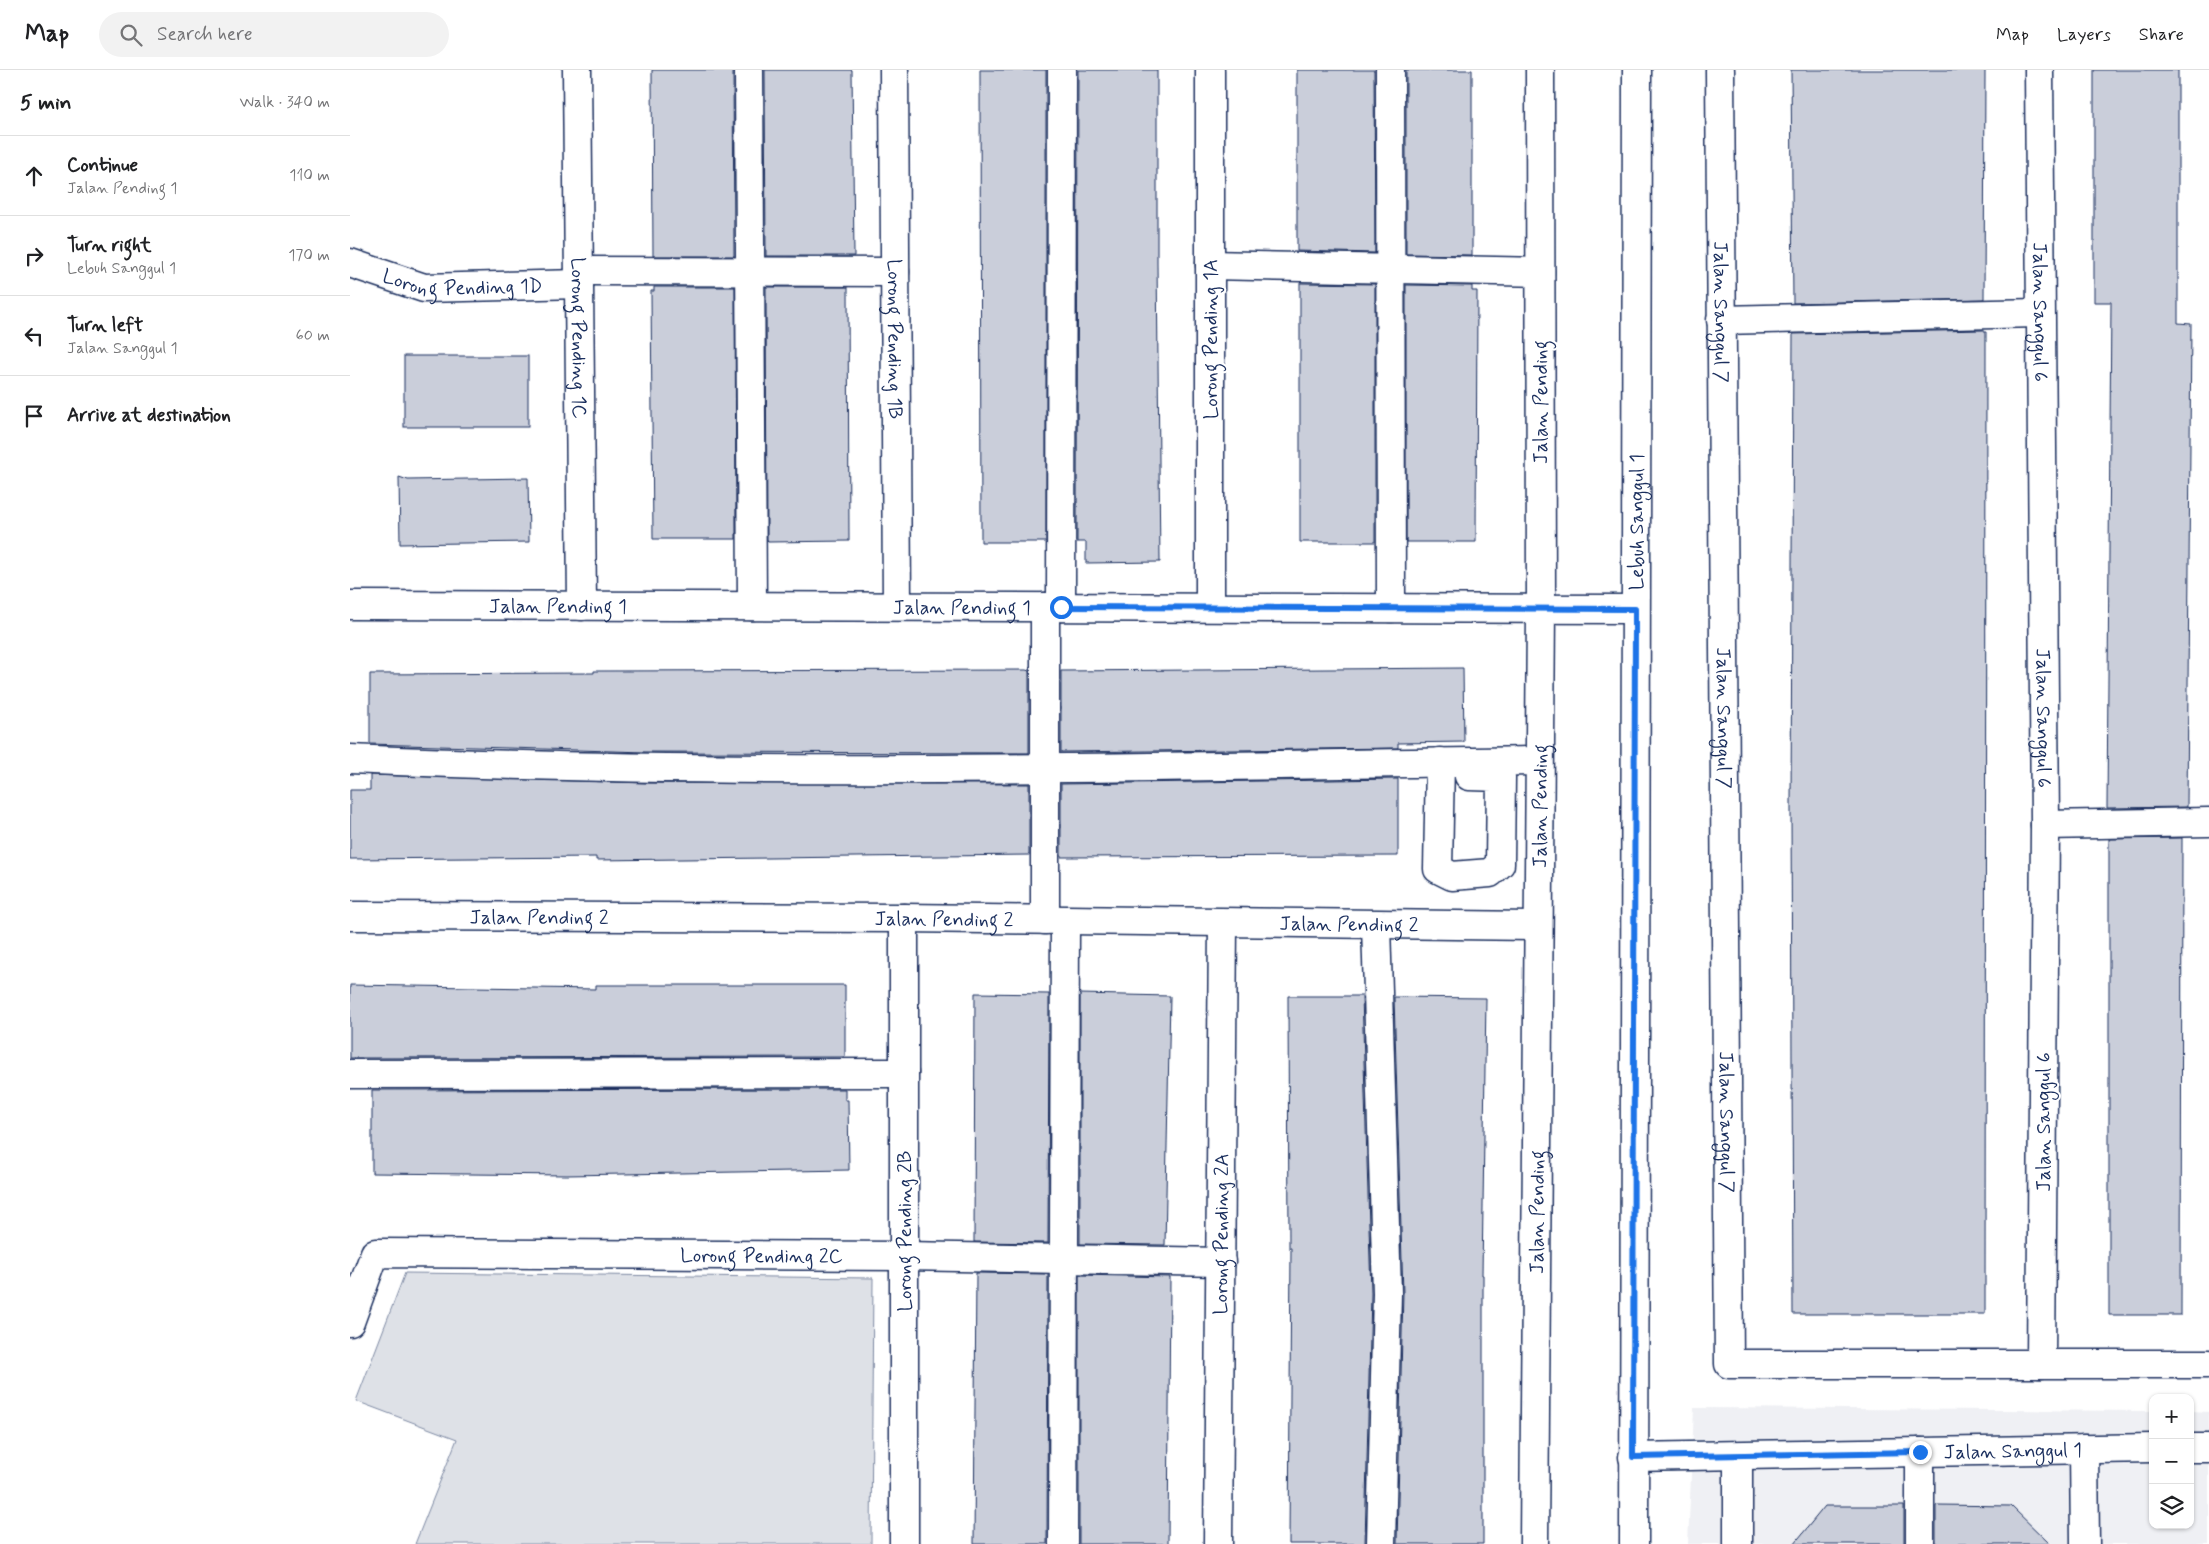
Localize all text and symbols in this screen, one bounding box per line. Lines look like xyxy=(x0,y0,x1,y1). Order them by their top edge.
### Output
search box xyxy=(99,12,449,57)
text: Map xyxy=(25,19,69,50)
icon: search xyxy=(117,21,145,49)
text: Search here xyxy=(157,22,253,47)
text: Map xyxy=(1996,23,2029,47)
text: Layers xyxy=(2057,23,2111,47)
text: Share xyxy=(2139,23,2184,47)
text: 5 min xyxy=(20,89,72,117)
text: Walk · 340 m xyxy=(240,92,330,113)
text: Continue xyxy=(67,153,138,178)
icon: ahead xyxy=(20,162,48,190)
text: 110 m xyxy=(289,165,330,186)
text: Jalan Pending 1 xyxy=(67,178,177,199)
text: Turn right xyxy=(67,233,151,258)
street label: Jalan Sanggul 7 xyxy=(1706,241,1734,383)
icon: right xyxy=(20,242,48,270)
street label: Jalan Sanggul 6 xyxy=(2025,242,2053,382)
text: 170 m xyxy=(288,245,330,266)
street label: Lorong Pending 1C xyxy=(562,257,592,419)
text: Lebuh Sanggul 1 xyxy=(67,258,176,279)
street label: Lorong Pending 1B xyxy=(878,259,908,419)
street label: Lorong Pending 1A xyxy=(1198,259,1227,419)
street label: Lorong Pending 1D xyxy=(379,263,543,305)
text: Turn left xyxy=(67,313,143,338)
icon: left xyxy=(20,322,48,350)
text: 60 m xyxy=(296,325,330,346)
text: Jalan Sanggul 1 xyxy=(67,338,178,359)
street label: Jalan Pending xyxy=(1528,340,1557,464)
icon: arrive xyxy=(20,402,48,430)
text: Arrive at destination xyxy=(67,403,231,428)
street label: Lebuh Sanggul 1 xyxy=(1624,454,1652,590)
street label: Jalan Pending 1 xyxy=(489,593,627,623)
street label: Jalan Pending 1 xyxy=(893,595,1031,624)
route start xyxy=(1050,596,1073,619)
street label: Jalan Sanggul 7 xyxy=(1709,647,1737,789)
street label: Jalan Sanggul 6 xyxy=(2028,648,2057,788)
street label: Jalan Pending xyxy=(1527,744,1557,868)
street label: Jalan Pending 2 xyxy=(469,904,609,934)
street label: Jalan Pending 2 xyxy=(874,906,1014,936)
street label: Jalan Pending 2 xyxy=(1279,911,1419,941)
street label: Jalan Sanggul 7 xyxy=(1711,1051,1740,1193)
street label: Jalan Sanggul 6 xyxy=(2031,1052,2059,1192)
street label: Jalan Pending xyxy=(1524,1150,1554,1274)
street label: Lorong Pending 2B xyxy=(892,1151,921,1311)
street label: Lorong Pending 2A xyxy=(1208,1153,1237,1315)
street label: Lorong Pending 2C xyxy=(680,1243,843,1272)
map controls xyxy=(2149,1394,2194,1529)
button: + xyxy=(2149,1394,2194,1439)
street label: Jalan Sanggul 1 xyxy=(1944,1437,2082,1467)
button: − xyxy=(2149,1439,2194,1484)
route end xyxy=(1909,1441,1932,1464)
button: layers xyxy=(2149,1484,2194,1529)

